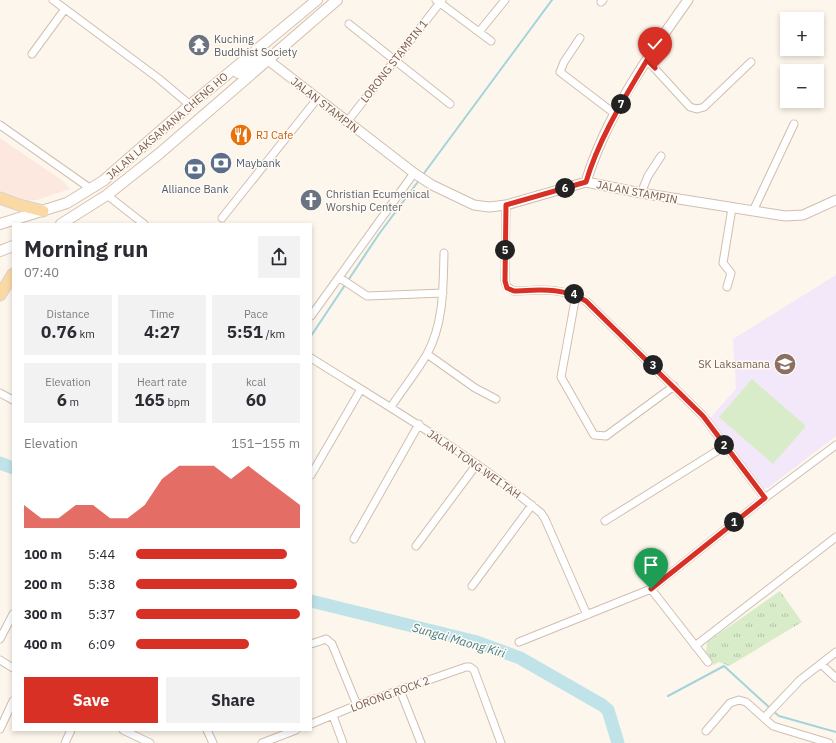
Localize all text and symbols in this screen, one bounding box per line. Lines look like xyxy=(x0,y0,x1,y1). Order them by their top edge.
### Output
map controls xyxy=(780,12,824,108)
button: + xyxy=(780,12,824,56)
street label: LORONG STAMPIN 1 xyxy=(357,16,431,105)
pin xyxy=(638,27,672,68)
temple icon: Kuching Buddhist Society xyxy=(186,32,212,58)
place label: Kuching Buddhist Society xyxy=(214,32,298,59)
icon: check xyxy=(644,33,666,55)
button: − xyxy=(780,64,824,108)
street label: JALAN LAKSAMANA CHENG HO xyxy=(103,69,231,183)
street label: JALAN STAMPIN xyxy=(288,74,362,136)
pin: 7 xyxy=(611,94,631,114)
text: 7 xyxy=(618,97,624,111)
restaurant icon: RJ Cafe xyxy=(228,122,254,148)
place label: RJ Cafe xyxy=(256,128,293,142)
bank icon: Maybank xyxy=(208,150,234,176)
bank icon: Alliance Bank xyxy=(182,156,208,182)
place label: Maybank xyxy=(236,156,281,170)
street label: JALAN STAMPIN xyxy=(595,177,679,207)
pin: 6 xyxy=(555,178,575,198)
text: 6 xyxy=(562,181,568,195)
place label: Alliance Bank xyxy=(161,182,229,196)
church icon: Christian Ecumenical Worship Center xyxy=(298,187,324,213)
place label: Christian Ecumenical Worship Center xyxy=(326,187,430,214)
text: Morning run xyxy=(24,234,148,263)
button: share xyxy=(258,236,300,278)
pin: 5 xyxy=(495,240,515,260)
text: 5 xyxy=(502,243,508,257)
text: 07:40 xyxy=(24,264,59,281)
pin: 4 xyxy=(564,284,584,304)
text: 4 xyxy=(571,287,577,301)
text: Distance xyxy=(47,307,89,321)
text: Time xyxy=(150,307,174,321)
text: Pace xyxy=(244,307,268,321)
text: 0.76 xyxy=(41,321,77,343)
text: 4:27 xyxy=(144,321,180,343)
text: 5:51 xyxy=(227,321,263,343)
text: km xyxy=(77,327,95,341)
text: /km xyxy=(263,327,285,341)
school or university icon: SK Laksamana xyxy=(772,351,798,377)
pin: 3 xyxy=(643,355,663,375)
place label: SK Laksamana xyxy=(698,357,770,371)
text: 3 xyxy=(650,358,656,372)
text: Elevation xyxy=(45,375,91,389)
text: Heart rate xyxy=(137,375,187,389)
text: kcal xyxy=(246,375,266,389)
text: 6 xyxy=(57,389,67,411)
text: 165 xyxy=(134,389,165,411)
text: 60 xyxy=(246,389,266,411)
text: m xyxy=(67,395,79,409)
text: bpm xyxy=(165,395,190,409)
street label: JALAN TONG WEI TAH xyxy=(424,426,524,502)
text: Elevation xyxy=(24,435,78,452)
text: 151–155 m xyxy=(231,435,300,452)
pin: 2 xyxy=(714,435,734,455)
text: 2 xyxy=(721,438,727,452)
pin: 1 xyxy=(724,512,744,532)
text: 1 xyxy=(731,515,737,529)
text: 100 m xyxy=(24,546,62,563)
text: 5:44 xyxy=(88,546,115,563)
pin xyxy=(634,548,668,589)
icon: arrive xyxy=(640,554,662,576)
text: 200 m xyxy=(24,576,62,593)
text: 5:38 xyxy=(88,576,115,593)
text: 300 m xyxy=(24,606,62,623)
text: 5:37 xyxy=(88,606,115,623)
water label: Sungai Maong Kiri xyxy=(411,620,508,661)
text: 400 m xyxy=(24,636,62,653)
text: 6:09 xyxy=(88,636,115,653)
street label: LORONG ROCK 2 xyxy=(348,673,432,715)
button: Save xyxy=(24,677,158,723)
button: Share xyxy=(166,677,300,723)

